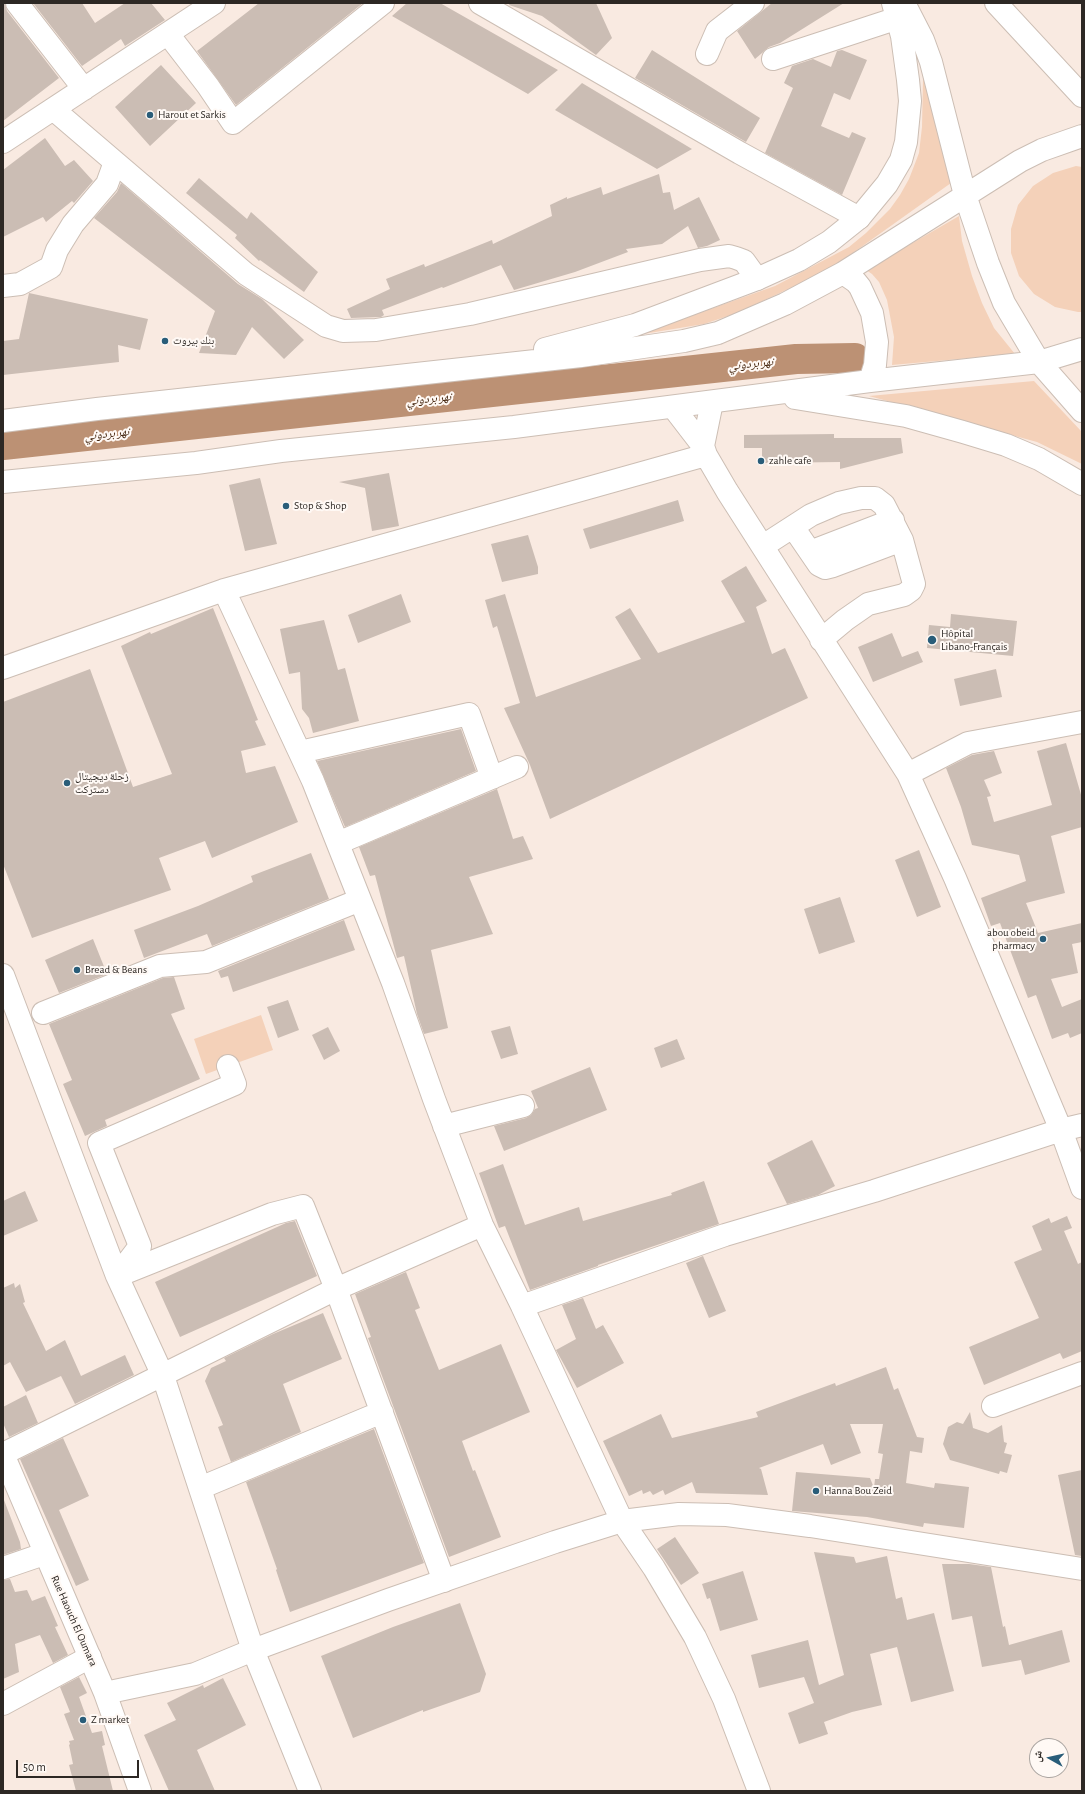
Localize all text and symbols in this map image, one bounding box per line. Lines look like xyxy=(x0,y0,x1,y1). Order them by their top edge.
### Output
place label: Harout et Sarkis xyxy=(158,108,226,122)
marker: Harout et Sarkis xyxy=(145,110,155,120)
place label: بنك بيروت xyxy=(173,334,214,348)
marker: بنك بيروت xyxy=(160,336,170,346)
water label: نهر بردوني xyxy=(728,355,774,373)
water label: نهر بردوني xyxy=(406,390,452,408)
water label: نهر بردوني xyxy=(84,425,130,443)
place label: zahle cafe xyxy=(769,454,811,468)
marker: zahle cafe xyxy=(756,456,766,466)
place label: Stop & Shop xyxy=(294,499,347,513)
marker: Stop & Shop xyxy=(281,501,291,511)
place label: Hôpital Libano-Français xyxy=(941,627,1007,653)
marker: Hôpital Libano-Français xyxy=(926,634,938,646)
place label: زحلة ديجيتال دستركت xyxy=(75,770,129,796)
marker: زحلة ديجيتال دستركت xyxy=(62,778,72,788)
place label: abou obeid pharmacy xyxy=(987,926,1035,952)
marker: abou obeid pharmacy xyxy=(1038,934,1048,944)
place label: Bread & Beans xyxy=(85,963,147,977)
marker: Bread & Beans xyxy=(72,965,82,975)
place label: Hanna Bou Zeid xyxy=(824,1484,892,1498)
marker: Hanna Bou Zeid xyxy=(811,1486,821,1496)
street label: Rue Haouch El Oumara xyxy=(48,1573,100,1669)
place label: Z market xyxy=(91,1713,129,1727)
marker: Z market xyxy=(78,1715,88,1725)
north arrow xyxy=(1029,1738,1069,1778)
text: ش xyxy=(1031,1750,1044,1763)
scale bar xyxy=(18,1752,141,1778)
text: 50 m xyxy=(23,1761,46,1773)

